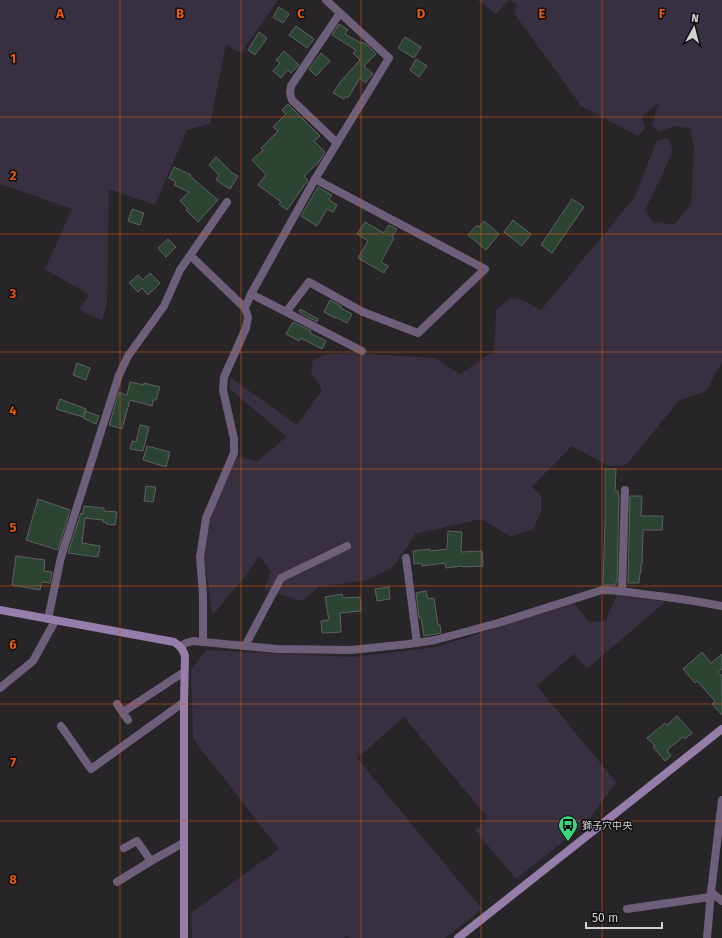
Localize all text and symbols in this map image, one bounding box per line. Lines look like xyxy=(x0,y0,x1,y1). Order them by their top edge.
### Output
text: A xyxy=(55,6,64,21)
text: B xyxy=(176,6,184,21)
text: C xyxy=(297,6,305,21)
text: D xyxy=(417,6,426,21)
text: E xyxy=(539,6,546,21)
text: F xyxy=(659,6,666,21)
north arrow xyxy=(674,8,714,48)
text: N xyxy=(691,12,700,25)
text: 1 xyxy=(10,51,16,66)
text: 2 xyxy=(10,168,17,183)
text: 3 xyxy=(9,286,17,301)
text: 4 xyxy=(9,403,17,418)
text: 5 xyxy=(10,520,17,535)
text: 6 xyxy=(9,637,17,652)
text: 7 xyxy=(10,755,16,770)
bus stop icon: 獅子穴中央 xyxy=(557,814,579,842)
place label: 獅子穴中央 xyxy=(582,820,633,832)
text: 8 xyxy=(9,872,17,887)
scale bar xyxy=(586,904,662,930)
text: 50 m xyxy=(592,911,618,925)

